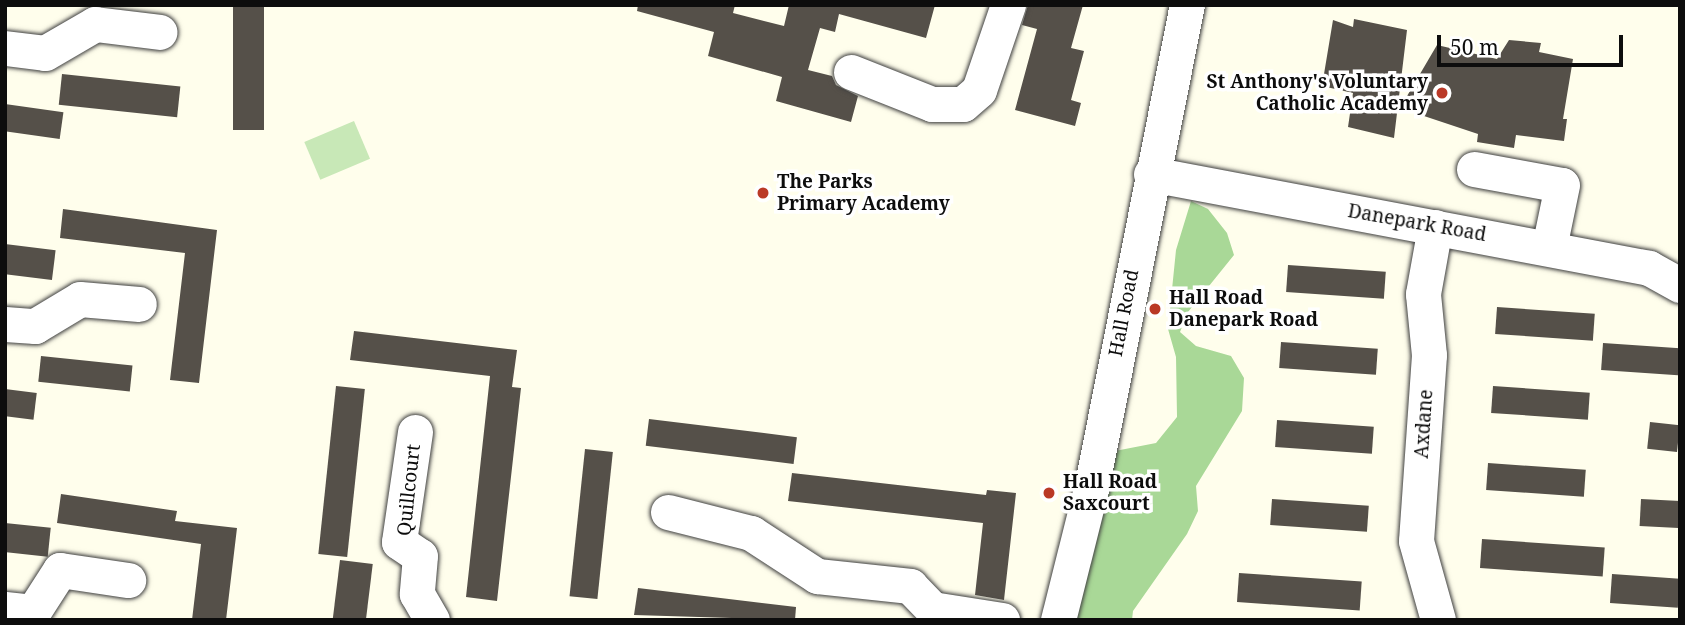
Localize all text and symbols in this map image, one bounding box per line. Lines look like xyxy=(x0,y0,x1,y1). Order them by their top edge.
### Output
scale bar xyxy=(1440,21,1626,65)
text: 50 m xyxy=(1450,33,1499,61)
place label: St Anthony's Voluntary Catholic Academy xyxy=(1207,71,1428,115)
marker: St Anthony's Voluntary Catholic Academy xyxy=(1434,85,1450,101)
place label: The Parks Primary Academy xyxy=(777,171,950,215)
marker: The Parks Primary Academy xyxy=(755,185,771,201)
street label: Danepark Road xyxy=(1346,200,1488,246)
street label: Hall Road xyxy=(1104,267,1144,359)
place label: Hall Road Danepark Road xyxy=(1169,287,1318,331)
marker: Hall Road Danepark Road xyxy=(1147,301,1163,317)
street label: Axdane xyxy=(1410,389,1438,459)
street label: Quillcourt xyxy=(393,443,425,537)
place label: Hall Road Saxcourt xyxy=(1063,471,1157,515)
marker: Hall Road Saxcourt xyxy=(1041,485,1057,501)

